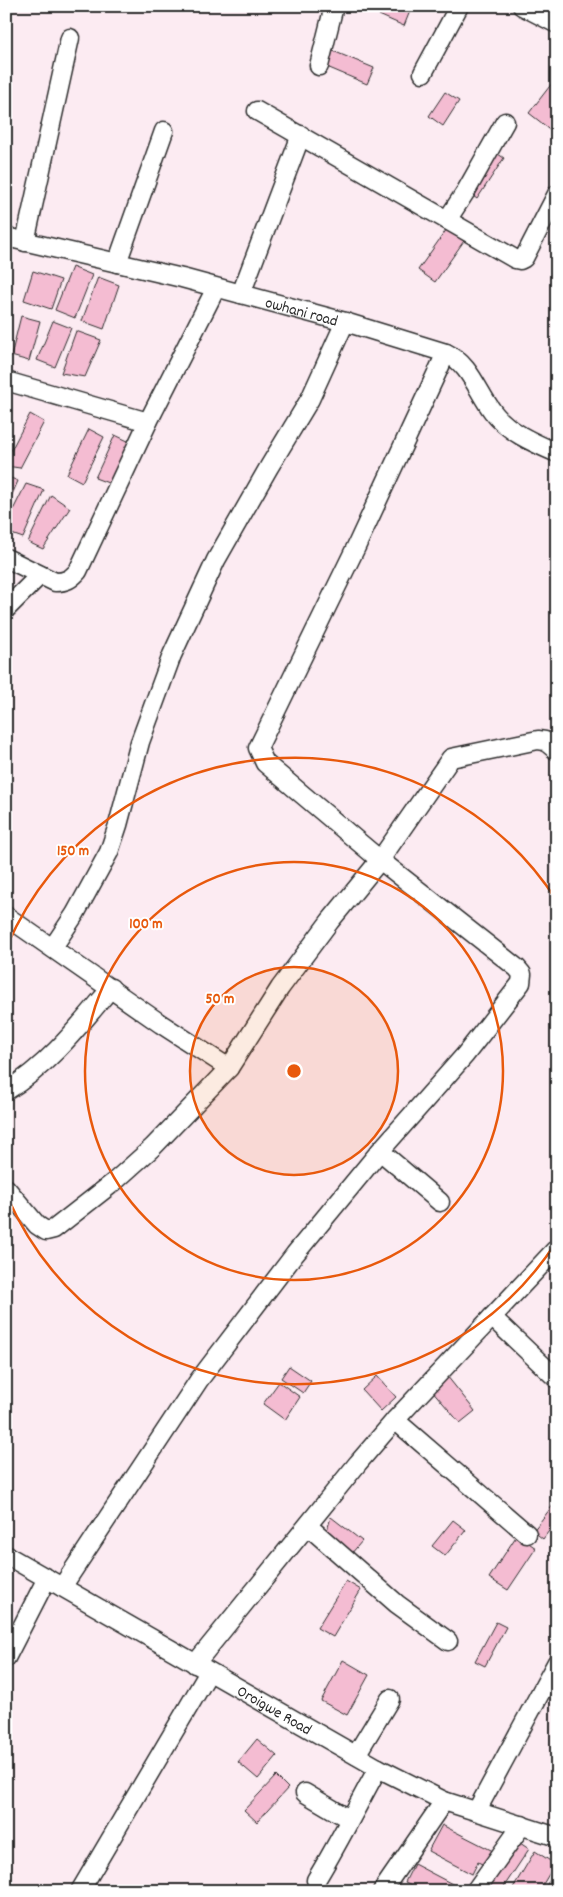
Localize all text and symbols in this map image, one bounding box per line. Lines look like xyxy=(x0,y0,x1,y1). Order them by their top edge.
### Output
street label: owhani road xyxy=(262,292,340,334)
text: 150 m xyxy=(57,841,89,863)
text: 100 m xyxy=(129,914,163,936)
text: 50 m xyxy=(206,989,234,1011)
centre of rings xyxy=(285,1062,303,1080)
street label: Oroigwe Road xyxy=(232,1681,316,1742)

